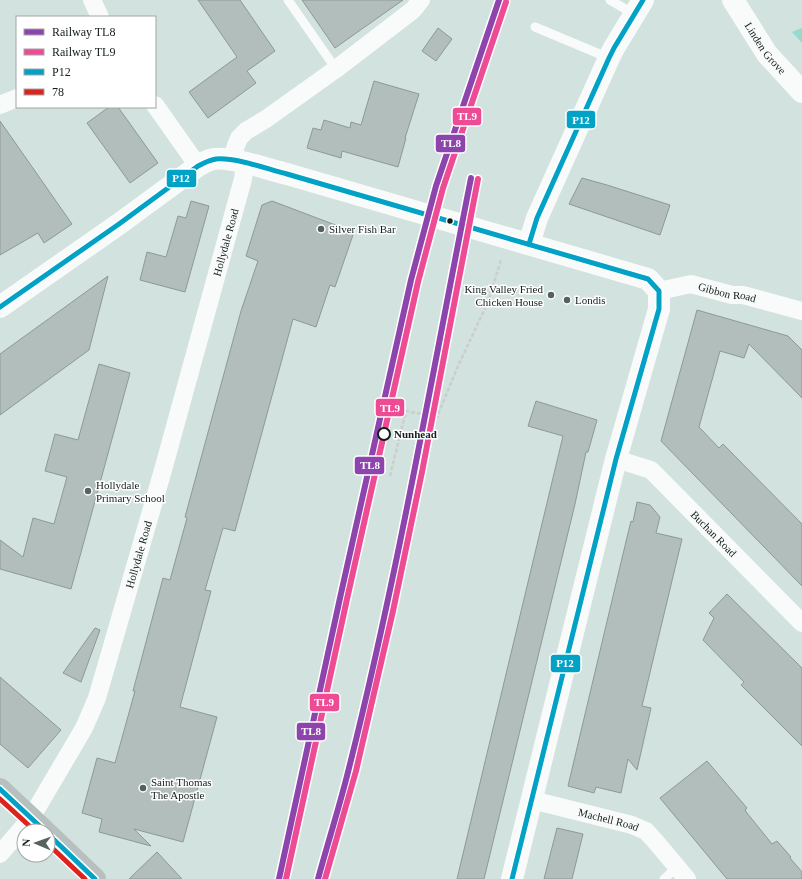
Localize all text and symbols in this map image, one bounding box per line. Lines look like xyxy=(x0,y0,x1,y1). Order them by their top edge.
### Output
legend xyxy=(16,16,156,108)
street label: Linden Grove xyxy=(742,20,788,76)
text: Railway TL8 xyxy=(52,25,115,39)
text: Railway TL9 xyxy=(52,45,115,59)
text: P12 xyxy=(52,65,71,79)
text: 78 xyxy=(52,85,64,99)
line badge: TL9 xyxy=(452,107,482,126)
text: TL9 xyxy=(457,110,478,122)
line badge: P12 xyxy=(566,110,596,129)
text: P12 xyxy=(572,114,590,126)
line badge: TL8 xyxy=(435,134,466,153)
text: TL8 xyxy=(441,137,462,149)
line badge: P12 xyxy=(166,169,197,188)
text: P12 xyxy=(172,172,190,184)
street label: Hollydale Road xyxy=(211,207,241,278)
unlabelled marker xyxy=(445,216,455,226)
place label: Silver Fish Bar xyxy=(329,223,396,235)
marker: Silver Fish Bar xyxy=(316,224,326,234)
street label: Gibbon Road xyxy=(697,280,758,304)
place label: King Valley Fried Chicken House xyxy=(464,283,543,308)
marker: King Valley Fried Chicken House xyxy=(546,290,556,300)
place label: Londis xyxy=(575,294,606,306)
marker: Londis xyxy=(562,295,572,305)
line badge: TL9 xyxy=(375,398,405,417)
text: TL9 xyxy=(380,402,401,414)
marker: Nunhead xyxy=(377,427,391,441)
place label: Nunhead xyxy=(394,428,437,440)
line badge: TL8 xyxy=(354,456,385,475)
text: TL8 xyxy=(360,459,381,471)
place label: Hollydale Primary School xyxy=(96,479,165,504)
marker: Hollydale Primary School xyxy=(83,486,93,496)
street label: Buchan Road xyxy=(689,508,739,559)
street label: Hollydale Road xyxy=(123,519,154,590)
line badge: P12 xyxy=(550,654,581,673)
text: P12 xyxy=(556,657,574,669)
line badge: TL9 xyxy=(309,693,340,712)
text: TL9 xyxy=(314,696,335,708)
line badge: TL8 xyxy=(296,722,326,741)
text: TL8 xyxy=(301,725,322,737)
place label: Saint Thomas The Apostle xyxy=(151,776,212,801)
marker: Saint Thomas The Apostle xyxy=(138,783,148,793)
street label: Machell Road xyxy=(577,806,641,833)
north arrow xyxy=(16,823,56,863)
text: N xyxy=(20,838,32,847)

